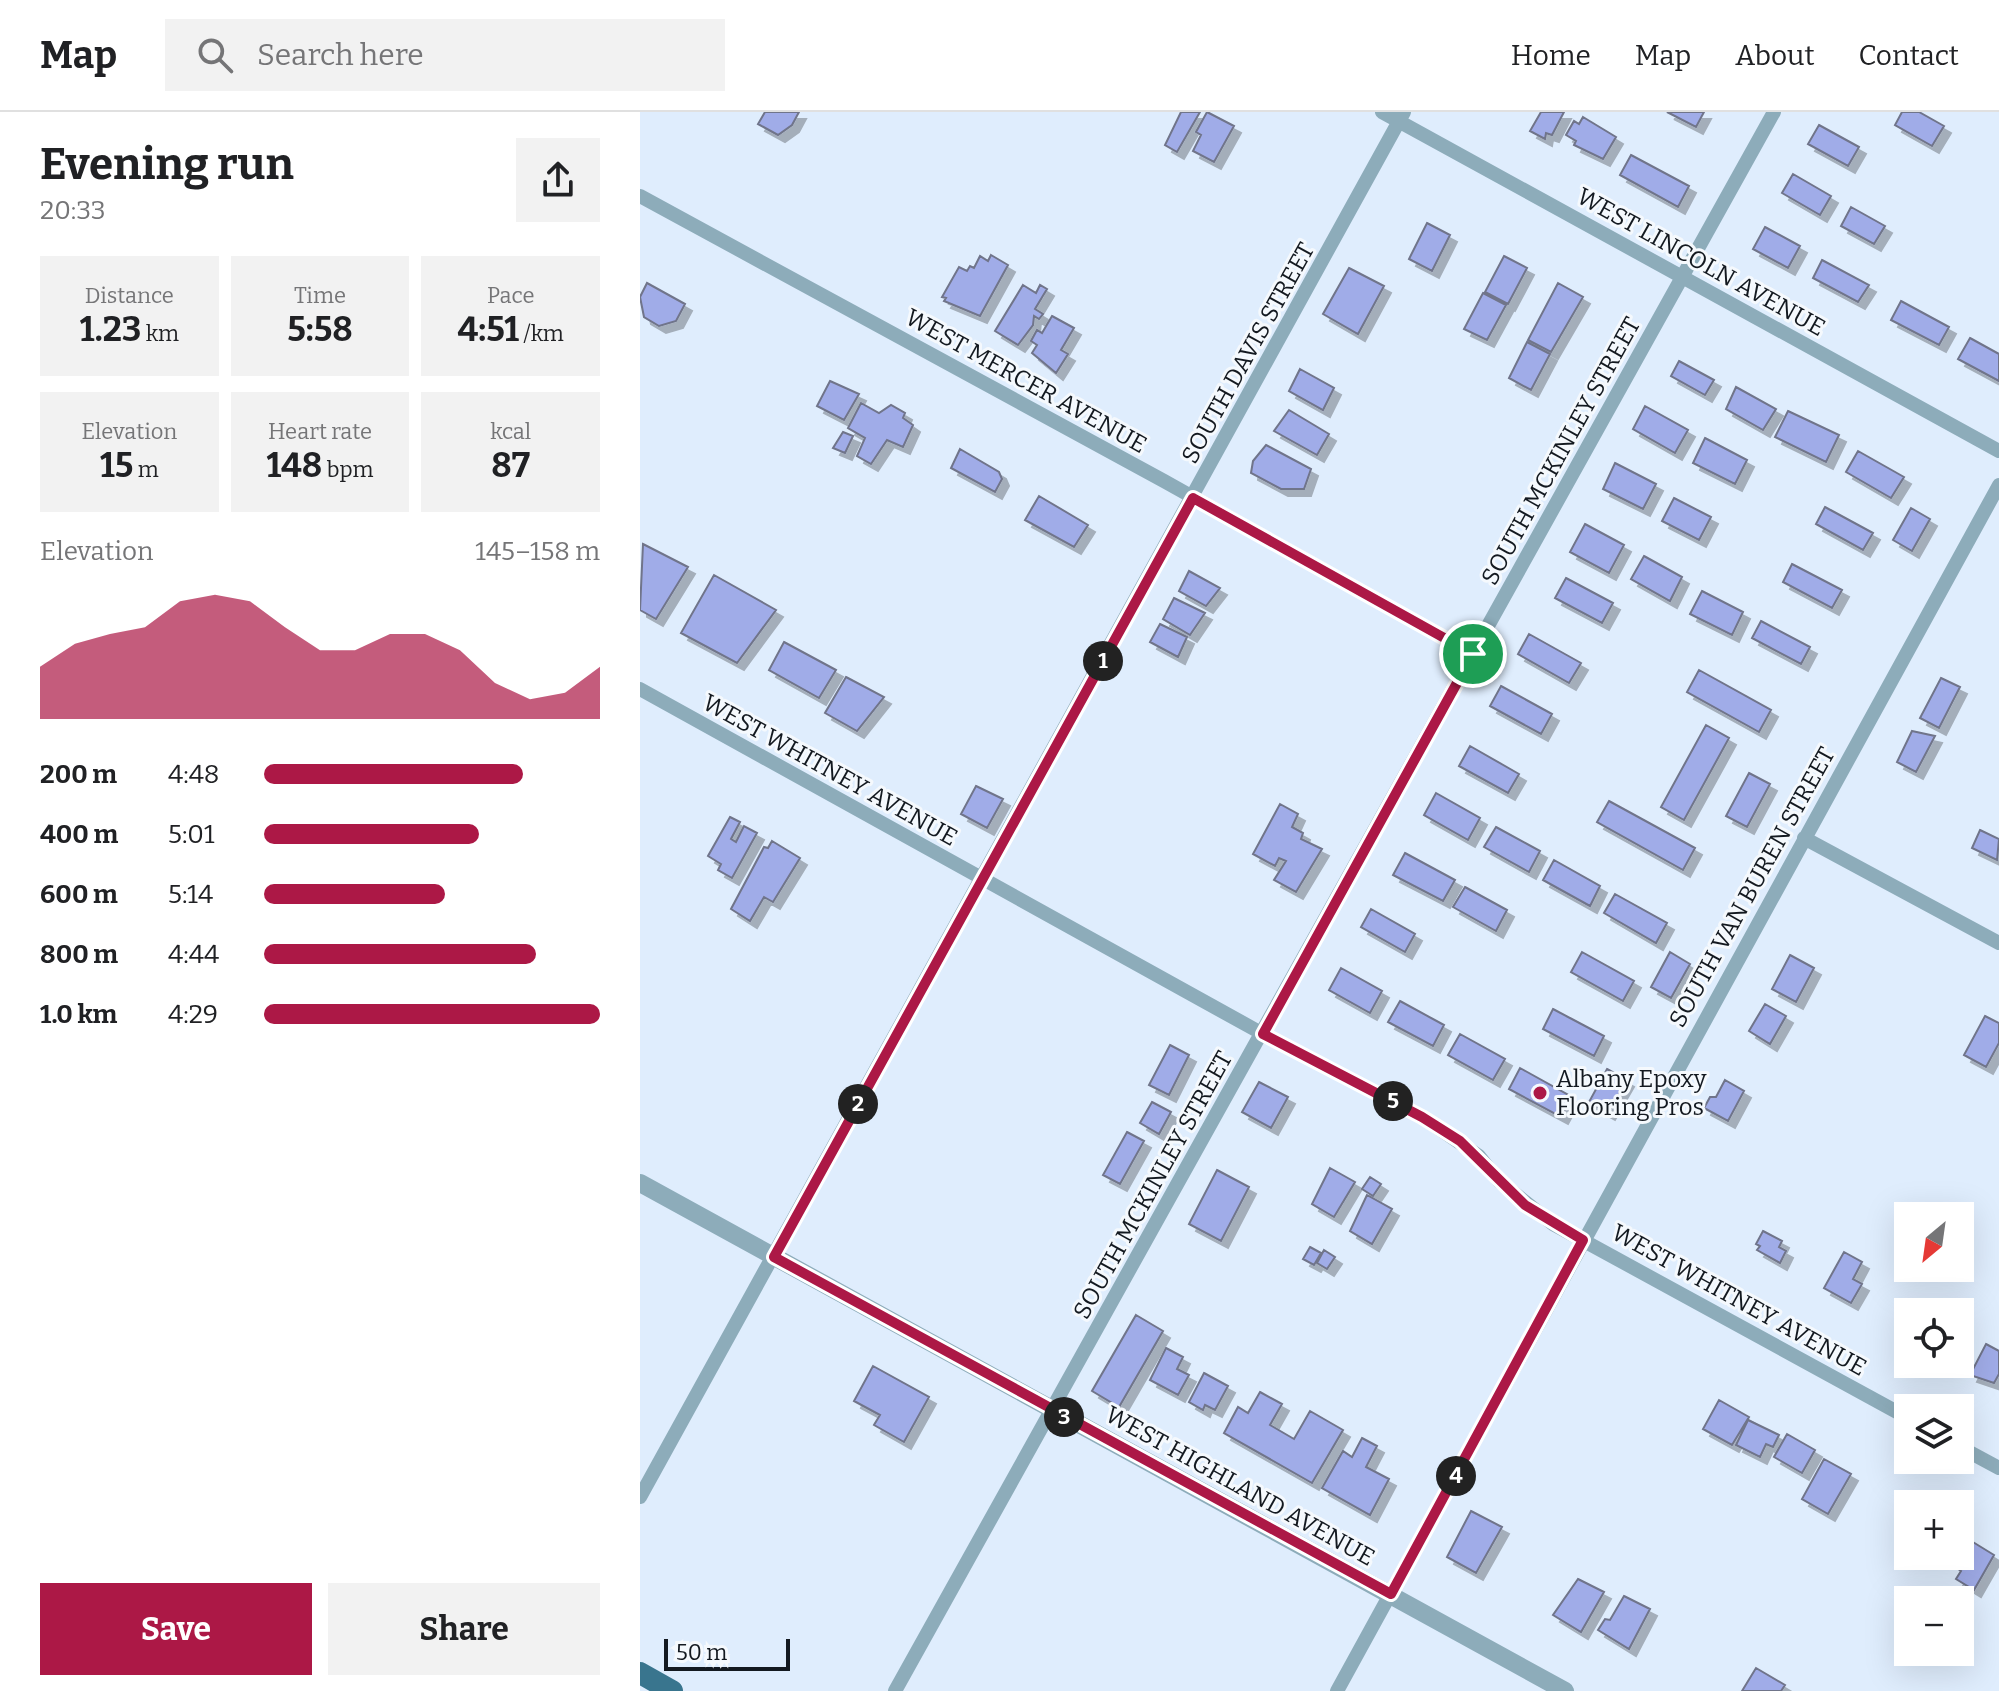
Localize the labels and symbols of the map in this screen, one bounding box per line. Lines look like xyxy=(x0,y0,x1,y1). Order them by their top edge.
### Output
street label: WEST LINCOLN AVENUE xyxy=(1572,182,1830,342)
street label: SOUTH DAVIS STREET xyxy=(1176,238,1320,468)
street label: WEST MERCER AVENUE xyxy=(901,303,1151,459)
street label: SOUTH MCKINLEY STREET xyxy=(1476,312,1646,590)
pin xyxy=(1439,620,1507,688)
pin: 1 xyxy=(1083,641,1123,681)
street label: WEST WHITNEY AVENUE xyxy=(698,688,962,852)
street label: SOUTH VAN BUREN STREET xyxy=(1663,742,1841,1032)
street label: SOUTH MCKINLEY STREET xyxy=(1068,1046,1238,1324)
place label: Albany Epoxy Flooring Pros xyxy=(1556,1065,1707,1121)
pin: 5 xyxy=(1373,1081,1413,1121)
pin: 2 xyxy=(838,1084,878,1124)
marker: Albany Epoxy Flooring Pros xyxy=(1531,1084,1549,1102)
north arrow xyxy=(1894,1202,1974,1282)
street label: WEST WHITNEY AVENUE xyxy=(1607,1218,1871,1382)
pin: 3 xyxy=(1044,1397,1084,1437)
street label: WEST HIGHLAND AVENUE xyxy=(1101,1400,1379,1572)
pin: 4 xyxy=(1436,1456,1476,1496)
scale bar xyxy=(664,1635,790,1671)

